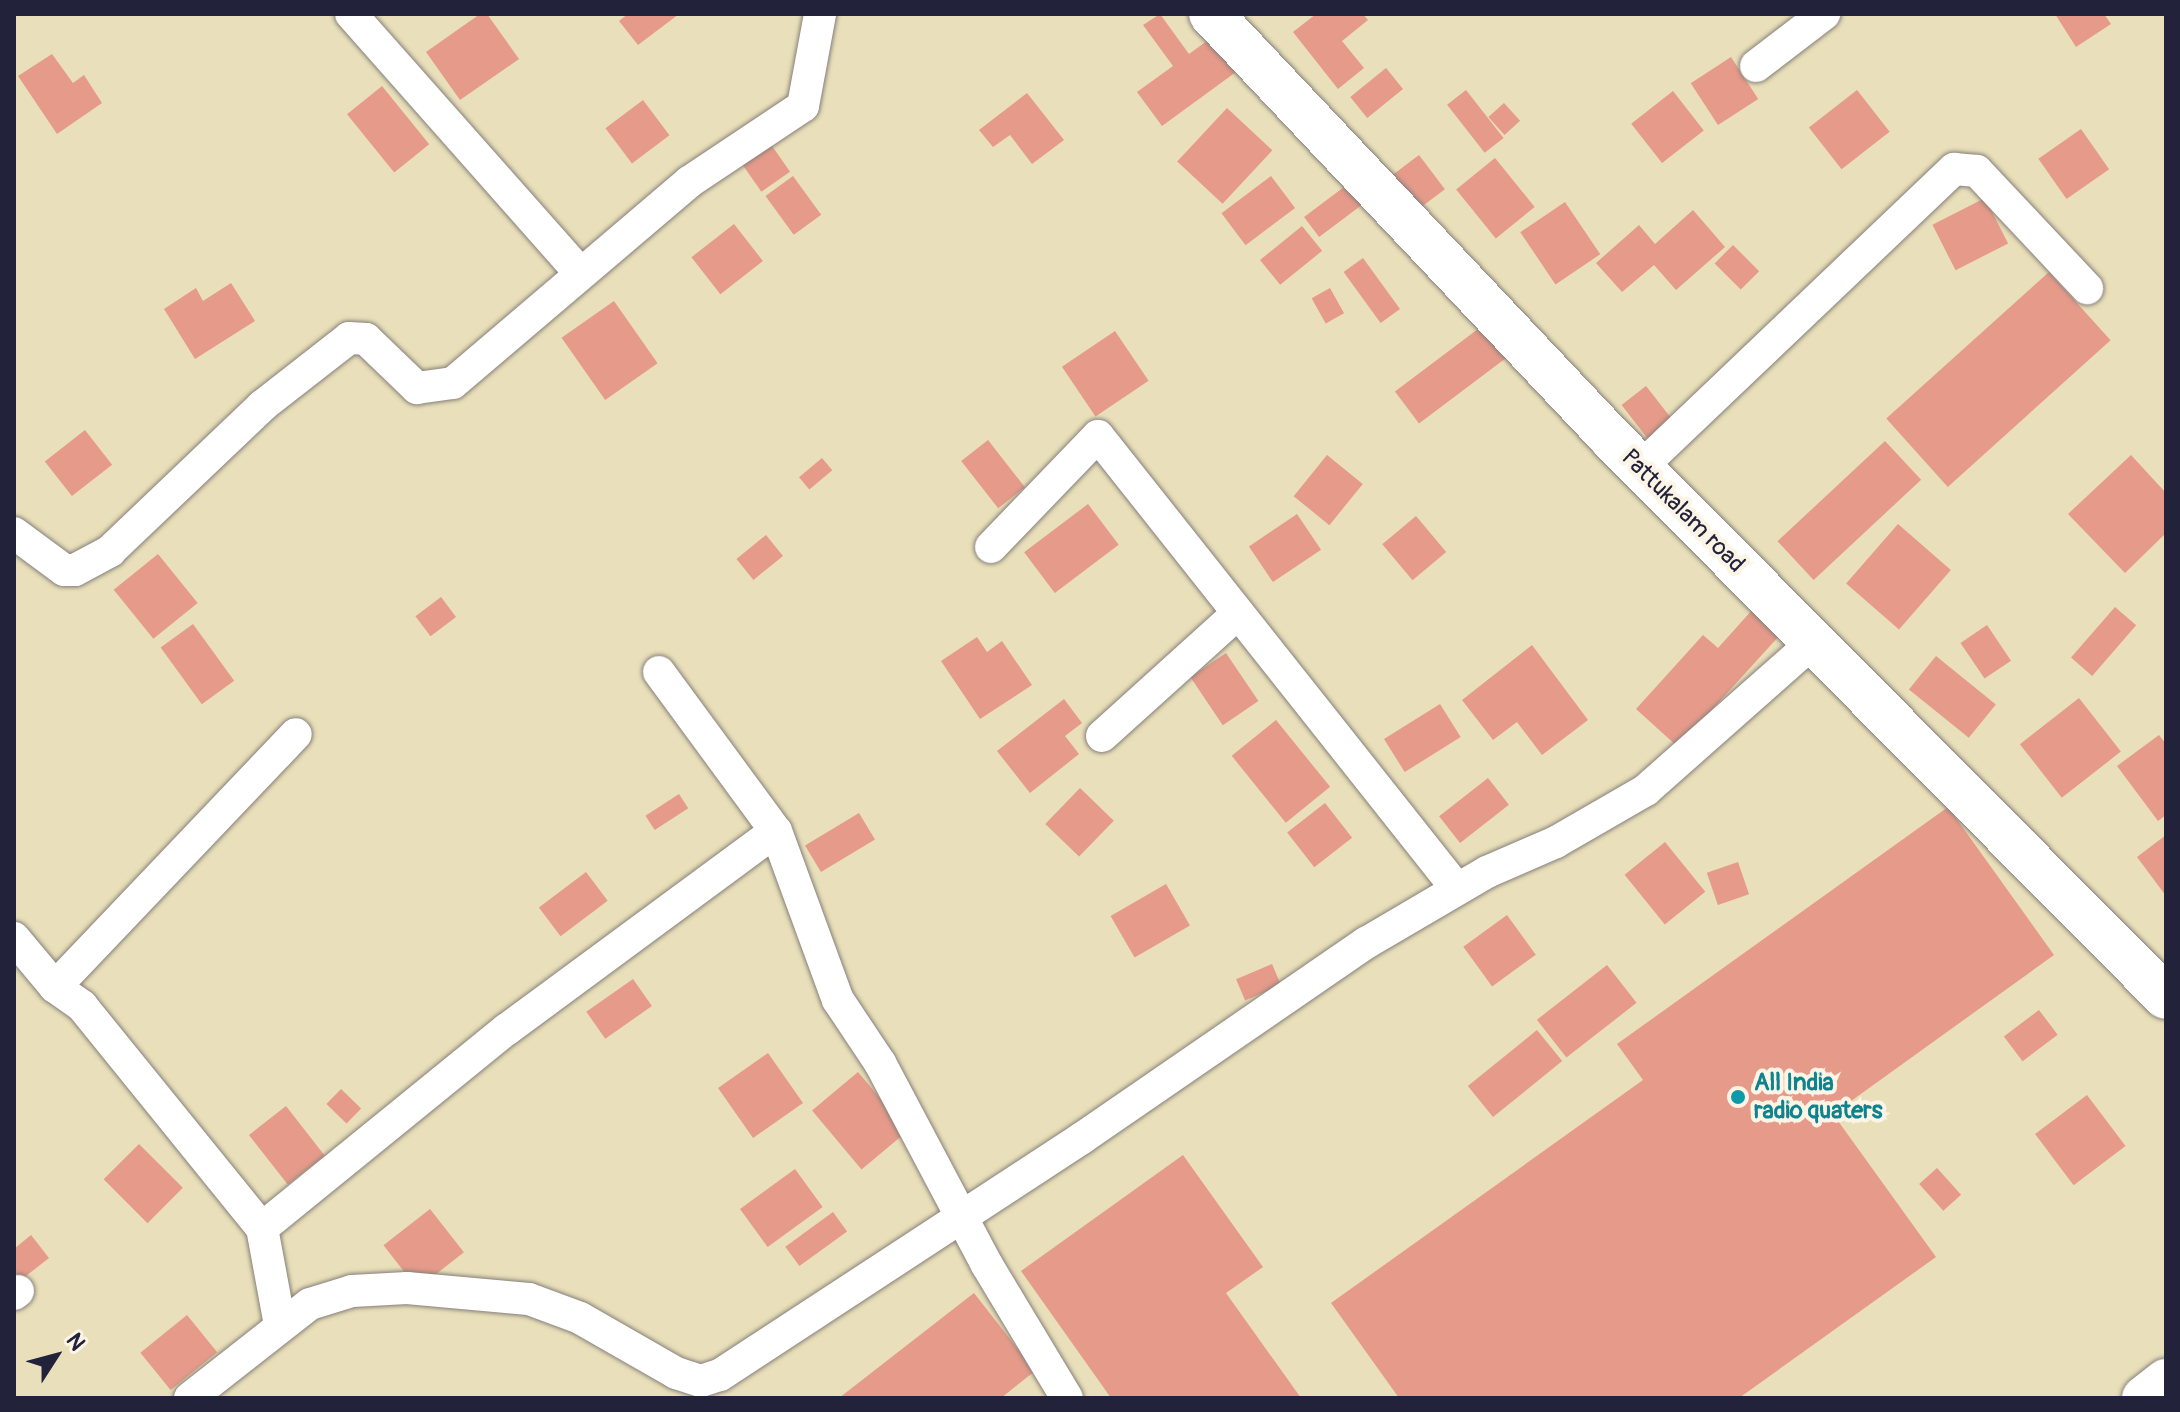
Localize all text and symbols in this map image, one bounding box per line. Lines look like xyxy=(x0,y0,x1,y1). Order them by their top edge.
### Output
street label: Pattukalam road xyxy=(1615,443,1751,579)
place label: All India radio quaters xyxy=(1754,1069,1882,1125)
marker: All India radio quaters xyxy=(1729,1088,1747,1106)
north arrow xyxy=(16,1316,96,1396)
text: N xyxy=(60,1328,91,1356)

